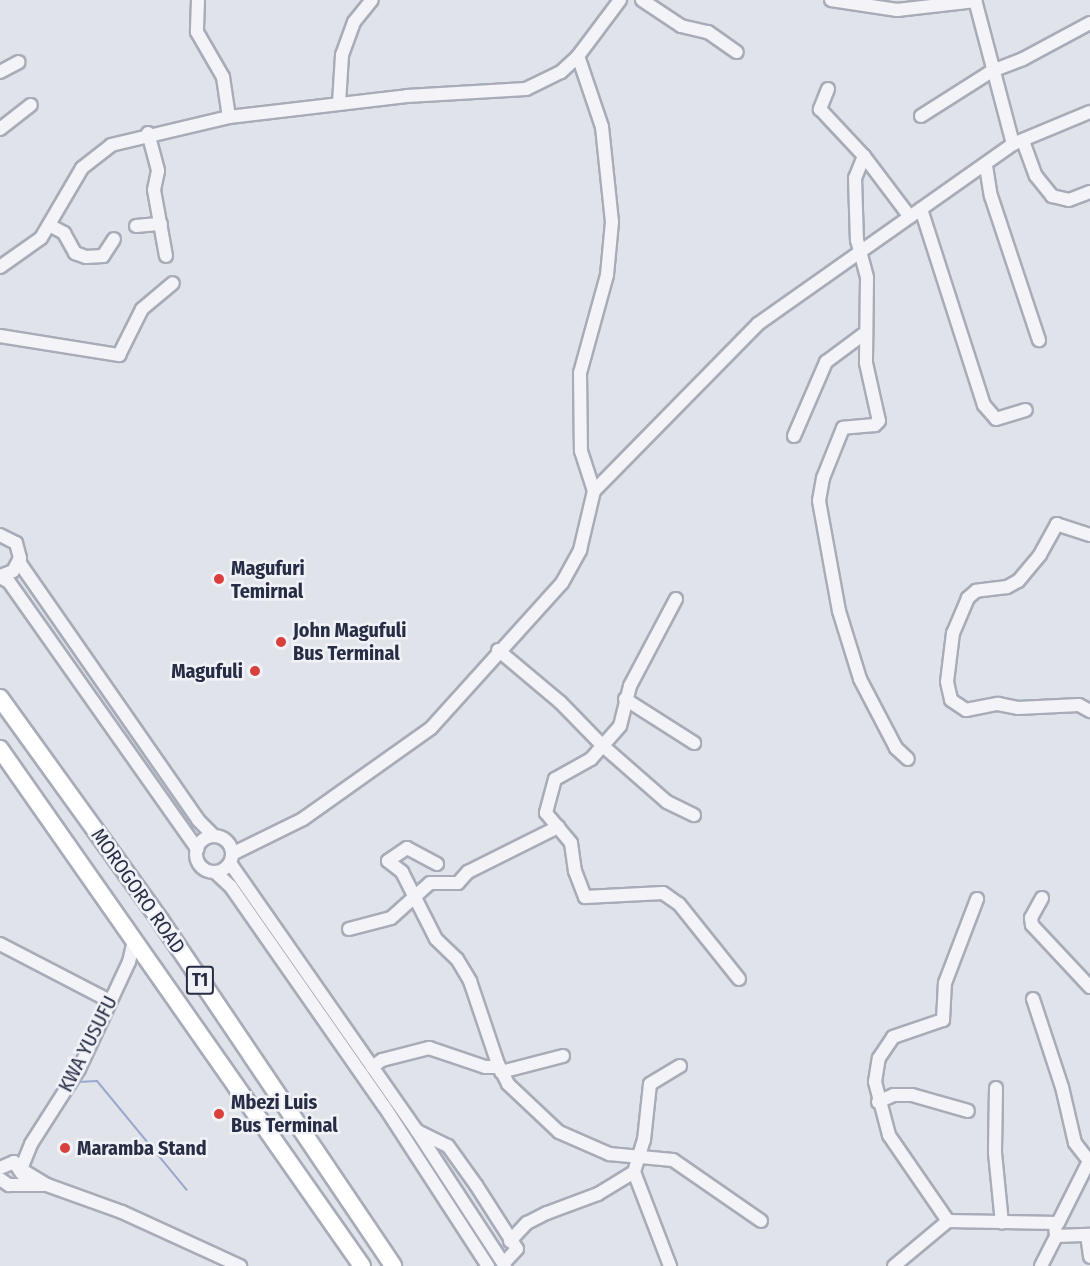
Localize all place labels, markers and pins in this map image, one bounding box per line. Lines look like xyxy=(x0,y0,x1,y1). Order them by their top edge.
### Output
place label: Magufuri Temirnal xyxy=(231,556,305,603)
marker: Magufuri Temirnal xyxy=(212,572,226,586)
place label: John Magufuli Bus Terminal xyxy=(293,618,406,665)
marker: John Magufuli Bus Terminal xyxy=(274,635,288,649)
place label: Magufuli xyxy=(171,659,243,683)
marker: Magufuli xyxy=(248,664,262,678)
place label: Mbezi Luis Bus Terminal xyxy=(231,1090,338,1137)
marker: Mbezi Luis Bus Terminal xyxy=(212,1107,226,1121)
place label: Maramba Stand xyxy=(77,1136,207,1160)
marker: Maramba Stand xyxy=(58,1141,72,1155)

